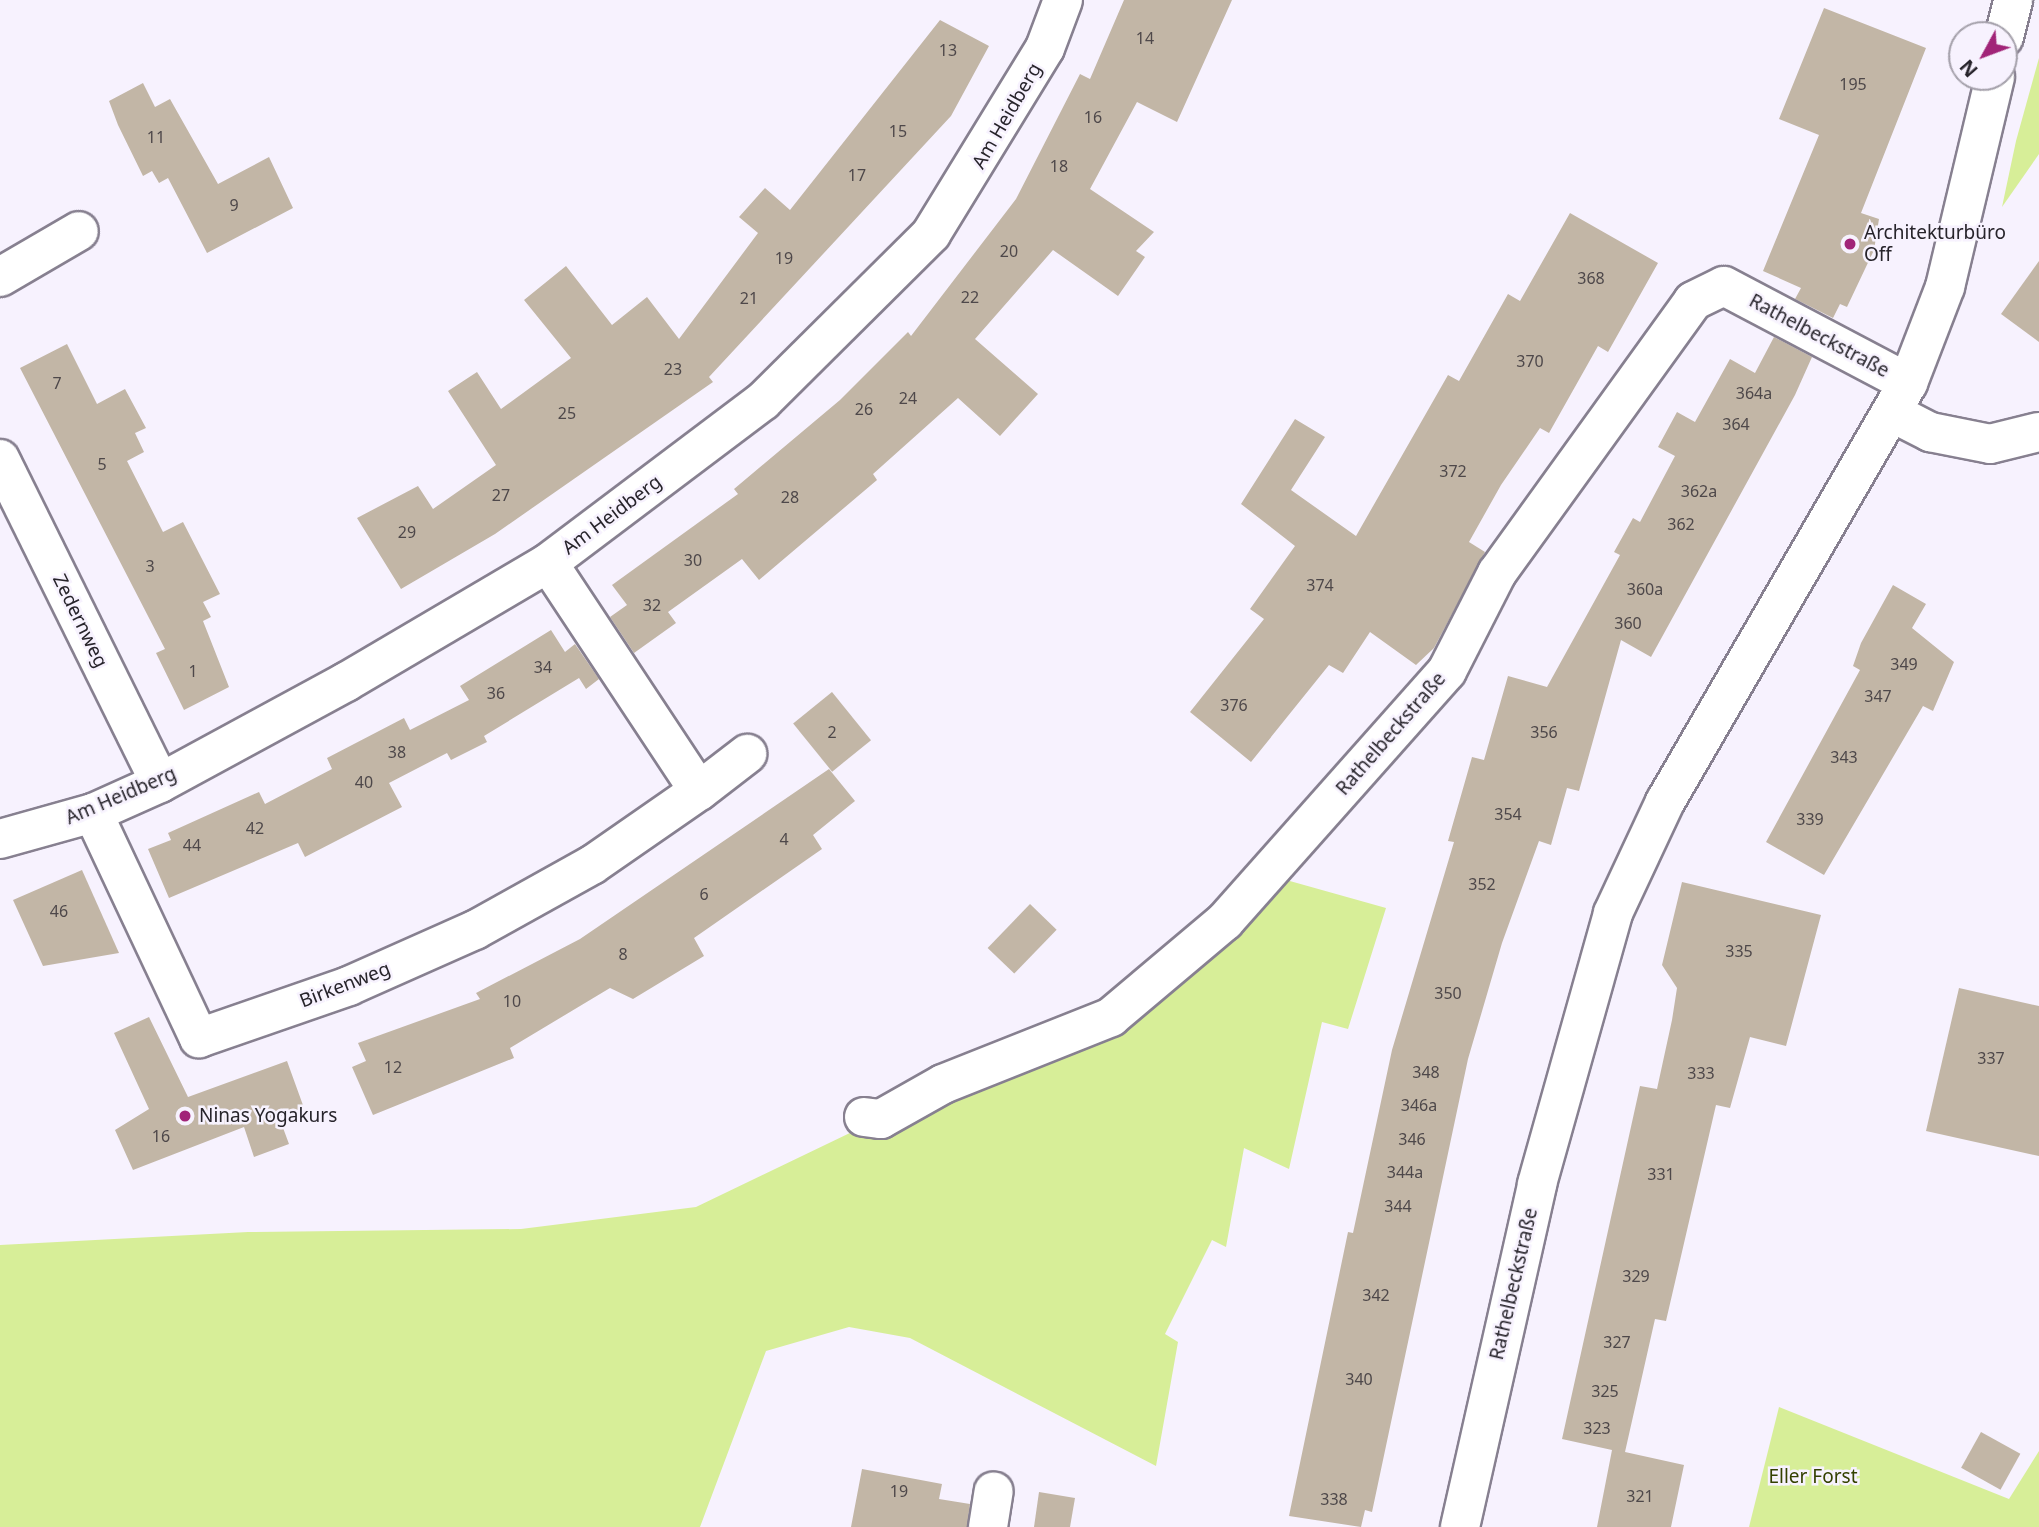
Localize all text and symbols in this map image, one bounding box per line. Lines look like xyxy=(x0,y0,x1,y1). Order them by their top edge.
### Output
north arrow xyxy=(1948,21,2018,91)
house number: 14 xyxy=(1136,28,1154,48)
house number: 13 xyxy=(939,40,957,60)
text: N xyxy=(1954,54,1984,83)
street label: Am Heidberg xyxy=(968,59,1046,173)
house number: 195 xyxy=(1839,74,1867,94)
house number: 16 xyxy=(1084,107,1102,127)
house number: 15 xyxy=(889,121,907,141)
house number: 11 xyxy=(147,127,165,147)
house number: 18 xyxy=(1050,156,1068,176)
house number: 17 xyxy=(848,165,866,185)
house number: 9 xyxy=(229,195,239,215)
place label: Architekturbüro Off xyxy=(1864,222,2006,266)
marker: Architekturbüro Off xyxy=(1842,236,1858,252)
house number: 20 xyxy=(1000,241,1018,261)
house number: 19 xyxy=(775,248,793,268)
house number: 368 xyxy=(1577,268,1605,288)
house number: 22 xyxy=(961,287,979,307)
house number: 21 xyxy=(740,288,758,308)
street label: Rathelbeckstraße xyxy=(1745,290,1893,382)
house number: 370 xyxy=(1516,351,1544,371)
house number: 23 xyxy=(664,359,682,379)
house number: 7 xyxy=(52,373,62,393)
house number: 364a xyxy=(1736,383,1772,403)
house number: 24 xyxy=(899,388,917,408)
house number: 26 xyxy=(855,399,873,419)
house number: 25 xyxy=(558,403,576,423)
house number: 364 xyxy=(1722,414,1750,434)
house number: 5 xyxy=(97,454,107,474)
house number: 372 xyxy=(1439,461,1467,481)
street label: Am Heidberg xyxy=(558,470,666,560)
house number: 362a xyxy=(1681,481,1717,501)
house number: 27 xyxy=(492,485,510,505)
house number: 28 xyxy=(781,487,799,507)
house number: 362 xyxy=(1667,514,1695,534)
house number: 29 xyxy=(398,522,416,542)
house number: 30 xyxy=(684,550,702,570)
house number: 3 xyxy=(145,556,155,576)
street label: Zedernweg xyxy=(48,571,112,671)
house number: 374 xyxy=(1306,575,1334,595)
house number: 360a xyxy=(1627,579,1663,599)
house number: 32 xyxy=(643,595,661,615)
house number: 360 xyxy=(1614,613,1642,633)
house number: 349 xyxy=(1890,654,1918,674)
house number: 34 xyxy=(534,657,552,677)
house number: 1 xyxy=(188,661,198,681)
street label: Rathelbeckstraße xyxy=(1332,668,1450,800)
house number: 36 xyxy=(487,683,505,703)
house number: 347 xyxy=(1864,686,1892,706)
house number: 376 xyxy=(1220,695,1248,715)
house number: 2 xyxy=(827,722,837,742)
house number: 356 xyxy=(1530,722,1558,742)
house number: 38 xyxy=(388,742,406,762)
house number: 343 xyxy=(1830,747,1858,767)
street label: Am Heidberg xyxy=(62,762,180,830)
house number: 40 xyxy=(355,772,373,792)
house number: 354 xyxy=(1494,804,1522,824)
house number: 339 xyxy=(1796,809,1824,829)
house number: 42 xyxy=(246,818,264,838)
house number: 4 xyxy=(779,829,789,849)
house number: 44 xyxy=(183,835,201,855)
house number: 352 xyxy=(1468,874,1496,894)
house number: 6 xyxy=(699,884,709,904)
house number: 46 xyxy=(50,901,68,921)
house number: 335 xyxy=(1725,941,1753,961)
house number: 8 xyxy=(618,944,628,964)
street label: Birkenweg xyxy=(297,957,393,1013)
house number: 350 xyxy=(1434,983,1462,1003)
house number: 10 xyxy=(503,991,521,1011)
house number: 337 xyxy=(1977,1048,2005,1068)
house number: 12 xyxy=(384,1057,402,1077)
house number: 348 xyxy=(1412,1062,1440,1082)
house number: 333 xyxy=(1687,1063,1715,1083)
house number: 346a xyxy=(1401,1095,1437,1115)
place label: Ninas Yogakurs xyxy=(199,1105,337,1127)
marker: Ninas Yogakurs xyxy=(177,1108,193,1124)
house number: 16 xyxy=(152,1126,170,1146)
house number: 346 xyxy=(1398,1129,1426,1149)
house number: 344a xyxy=(1387,1162,1423,1182)
house number: 331 xyxy=(1647,1164,1675,1184)
house number: 344 xyxy=(1384,1196,1412,1216)
street label: Rathelbeckstraße xyxy=(1485,1206,1543,1362)
house number: 329 xyxy=(1622,1266,1650,1286)
house number: 342 xyxy=(1362,1285,1390,1305)
house number: 327 xyxy=(1603,1332,1631,1352)
house number: 340 xyxy=(1345,1369,1373,1389)
house number: 325 xyxy=(1591,1381,1619,1401)
house number: 323 xyxy=(1583,1418,1611,1438)
park label: Eller Forst xyxy=(1768,1466,1858,1488)
house number: 19 xyxy=(890,1481,908,1501)
house number: 321 xyxy=(1626,1486,1654,1506)
house number: 338 xyxy=(1320,1489,1348,1509)

